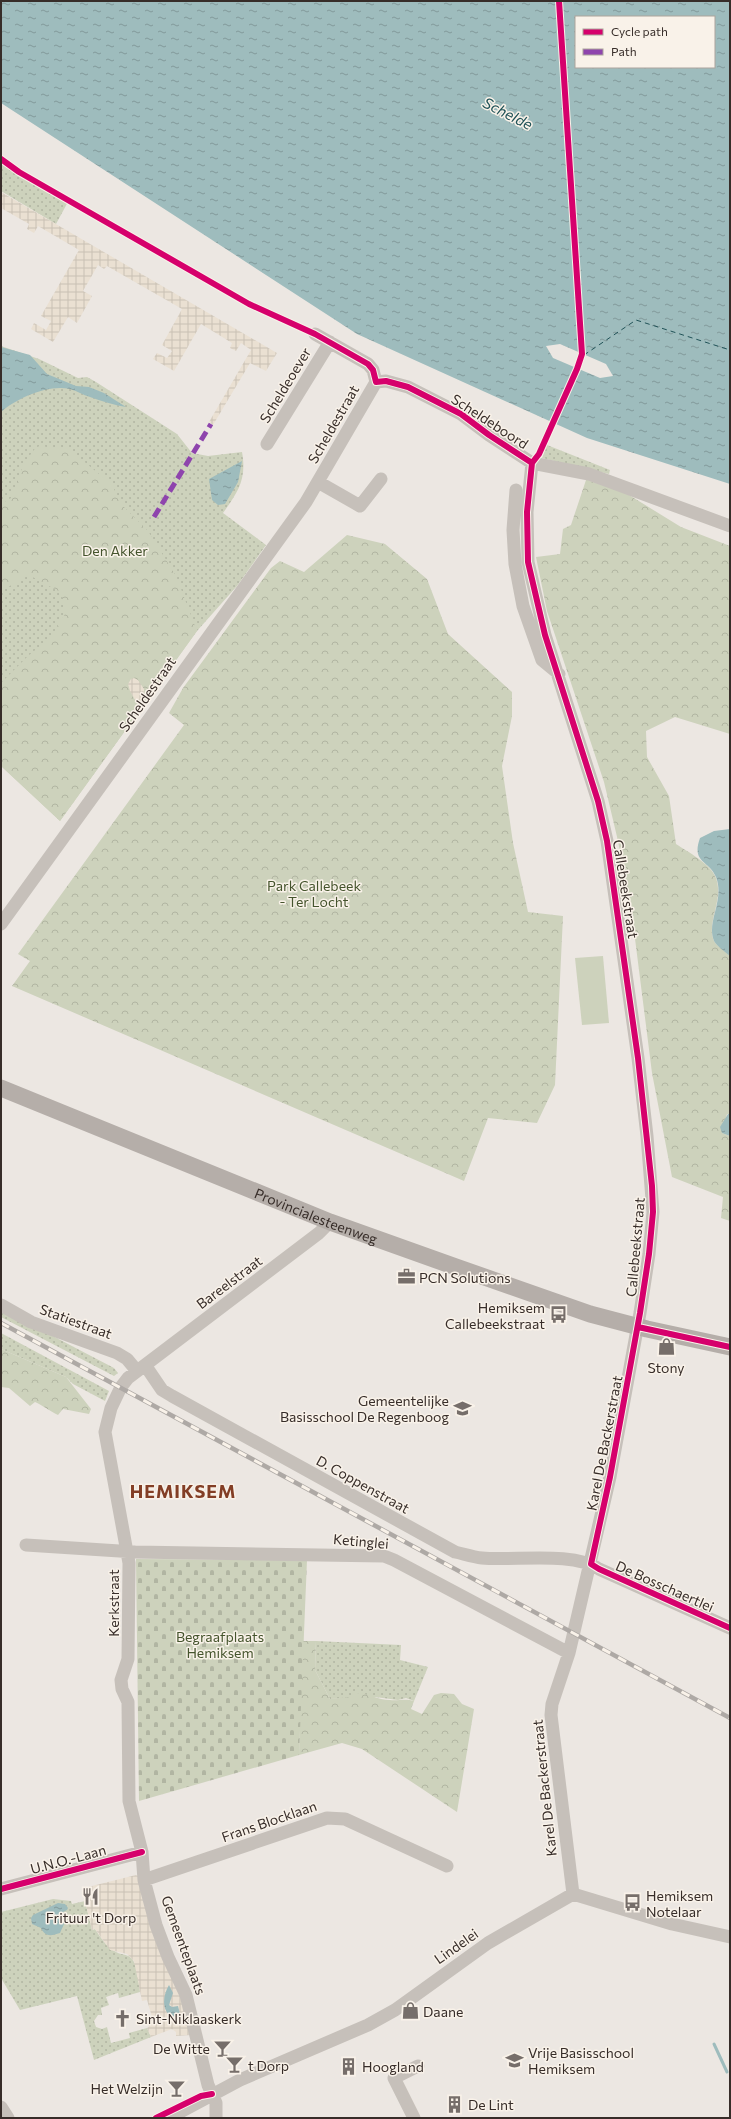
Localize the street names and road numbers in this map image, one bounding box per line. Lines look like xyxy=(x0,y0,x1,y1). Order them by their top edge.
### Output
street label: Scheldeoever xyxy=(256,344,314,426)
street label: Scheldestraat xyxy=(304,382,362,466)
street label: Scheldeboord xyxy=(448,390,532,452)
street label: Scheldestraat xyxy=(115,653,179,735)
street label: Callebeekstraat xyxy=(610,838,642,940)
street label: Provincialesteenweg xyxy=(252,1184,380,1247)
street label: Callebeekstraat xyxy=(622,1196,648,1298)
street label: Bareelstraat xyxy=(193,1252,265,1312)
street label: Statiestraat xyxy=(37,1300,115,1342)
street label: Karel De Backerstraat xyxy=(583,1374,625,1512)
street label: D. Coppenstraat xyxy=(314,1451,413,1517)
street label: Ketinglei xyxy=(333,1530,389,1552)
street label: De Bosschaertlei xyxy=(613,1557,717,1615)
street label: Kerkstraat xyxy=(105,1569,122,1637)
street label: Karel De Backerstraat xyxy=(528,1719,560,1857)
street label: Frans Blocklaan xyxy=(219,1797,319,1845)
street label: U.N.O.-Laan xyxy=(28,1841,108,1877)
street label: Gemeenteplaats xyxy=(158,1893,210,1997)
street label: Lindelei xyxy=(431,1925,481,1967)

